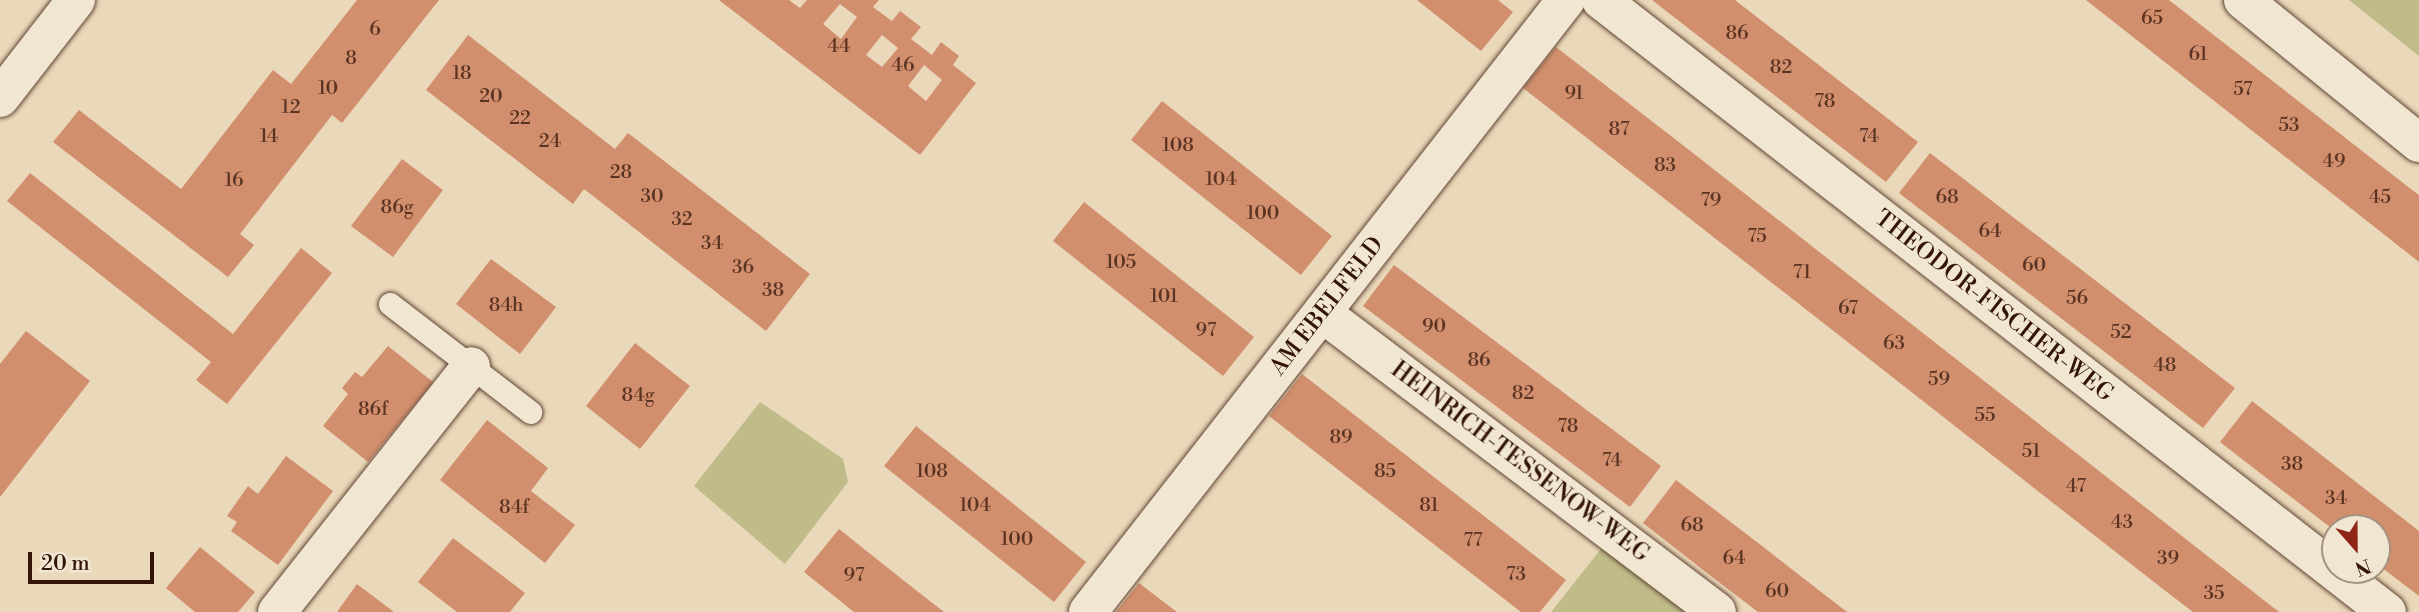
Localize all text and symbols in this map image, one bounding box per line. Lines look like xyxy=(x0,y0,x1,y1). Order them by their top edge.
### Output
house number: 65 xyxy=(2141,8,2163,30)
house number: 6 xyxy=(369,19,381,41)
house number: 86 xyxy=(1725,23,1749,45)
house number: 44 xyxy=(828,36,850,58)
house number: 61 xyxy=(2188,44,2208,66)
house number: 8 xyxy=(345,48,357,70)
house number: 46 xyxy=(892,55,914,77)
house number: 82 xyxy=(1770,57,1792,79)
house number: 18 xyxy=(452,63,472,85)
house number: 10 xyxy=(318,78,338,100)
house number: 57 xyxy=(2233,79,2253,101)
house number: 91 xyxy=(1564,83,1584,105)
house number: 20 xyxy=(479,86,503,108)
house number: 78 xyxy=(1815,91,1835,113)
house number: 12 xyxy=(281,97,301,119)
house number: 22 xyxy=(509,108,531,130)
house number: 53 xyxy=(2279,115,2299,137)
house number: 87 xyxy=(1609,119,1629,141)
house number: 14 xyxy=(260,126,278,148)
house number: 74 xyxy=(1859,126,1879,148)
house number: 24 xyxy=(539,131,561,153)
house number: 108 xyxy=(1162,135,1194,157)
house number: 49 xyxy=(2323,151,2345,173)
house number: 83 xyxy=(1654,155,1676,177)
house number: 28 xyxy=(610,162,632,184)
house number: 104 xyxy=(1205,169,1237,191)
house number: 16 xyxy=(224,170,244,192)
house number: 30 xyxy=(640,186,664,208)
house number: 68 xyxy=(1935,187,1959,209)
house number: 45 xyxy=(2369,187,2391,209)
house number: 79 xyxy=(1701,190,1721,212)
house number: 86g xyxy=(380,197,414,219)
house number: 100 xyxy=(1247,203,1279,225)
street label: THEODOR-FISCHER-WEG xyxy=(1869,204,2119,408)
house number: 32 xyxy=(671,209,693,231)
house number: 64 xyxy=(1978,221,2002,243)
house number: 75 xyxy=(1747,226,1767,248)
street label: AM EBELFELD xyxy=(1264,231,1390,381)
house number: 34 xyxy=(701,233,723,255)
house number: 105 xyxy=(1106,252,1136,274)
house number: 60 xyxy=(2022,255,2046,277)
house number: 36 xyxy=(732,257,754,279)
house number: 71 xyxy=(1793,262,1811,284)
house number: 38 xyxy=(762,280,784,302)
house number: 101 xyxy=(1150,286,1178,308)
house number: 56 xyxy=(2066,288,2088,310)
house number: 84h xyxy=(489,295,523,317)
house number: 67 xyxy=(1838,298,1858,320)
house number: 90 xyxy=(1422,316,1446,338)
house number: 97 xyxy=(1195,320,1217,342)
house number: 52 xyxy=(2110,322,2132,344)
house number: 63 xyxy=(1883,333,1905,355)
house number: 86 xyxy=(1467,350,1491,372)
house number: 48 xyxy=(2154,355,2176,377)
street label: HEINRICH-TESSENOW-WEG xyxy=(1385,356,1655,568)
house number: 59 xyxy=(1928,369,1950,391)
house number: 82 xyxy=(1512,383,1534,405)
house number: 84g xyxy=(621,385,655,407)
house number: 86f xyxy=(358,399,388,421)
house number: 55 xyxy=(1975,405,1995,427)
house number: 78 xyxy=(1558,416,1578,438)
house number: 89 xyxy=(1329,427,1353,449)
house number: 51 xyxy=(2022,441,2040,463)
house number: 74 xyxy=(1602,450,1622,472)
house number: 38 xyxy=(2281,454,2303,476)
house number: 108 xyxy=(916,461,948,483)
house number: 85 xyxy=(1374,461,1396,483)
house number: 47 xyxy=(2066,476,2086,498)
house number: 34 xyxy=(2325,488,2347,510)
house number: 104 xyxy=(959,495,991,517)
house number: 81 xyxy=(1419,495,1439,517)
house number: 84f xyxy=(499,497,529,519)
house number: 43 xyxy=(2111,512,2133,534)
north arrow xyxy=(2321,514,2391,584)
house number: 68 xyxy=(1680,515,1704,537)
house number: 100 xyxy=(1001,529,1033,551)
house number: 77 xyxy=(1463,530,1483,552)
scale bar xyxy=(32,538,158,582)
house number: 64 xyxy=(1722,548,1746,570)
house number: 39 xyxy=(2157,548,2179,570)
text: 20 m xyxy=(41,551,90,577)
text: N xyxy=(2351,553,2374,581)
house number: 73 xyxy=(1506,564,1526,586)
house number: 97 xyxy=(843,565,865,587)
house number: 60 xyxy=(1765,581,1789,603)
house number: 35 xyxy=(2204,583,2224,605)

